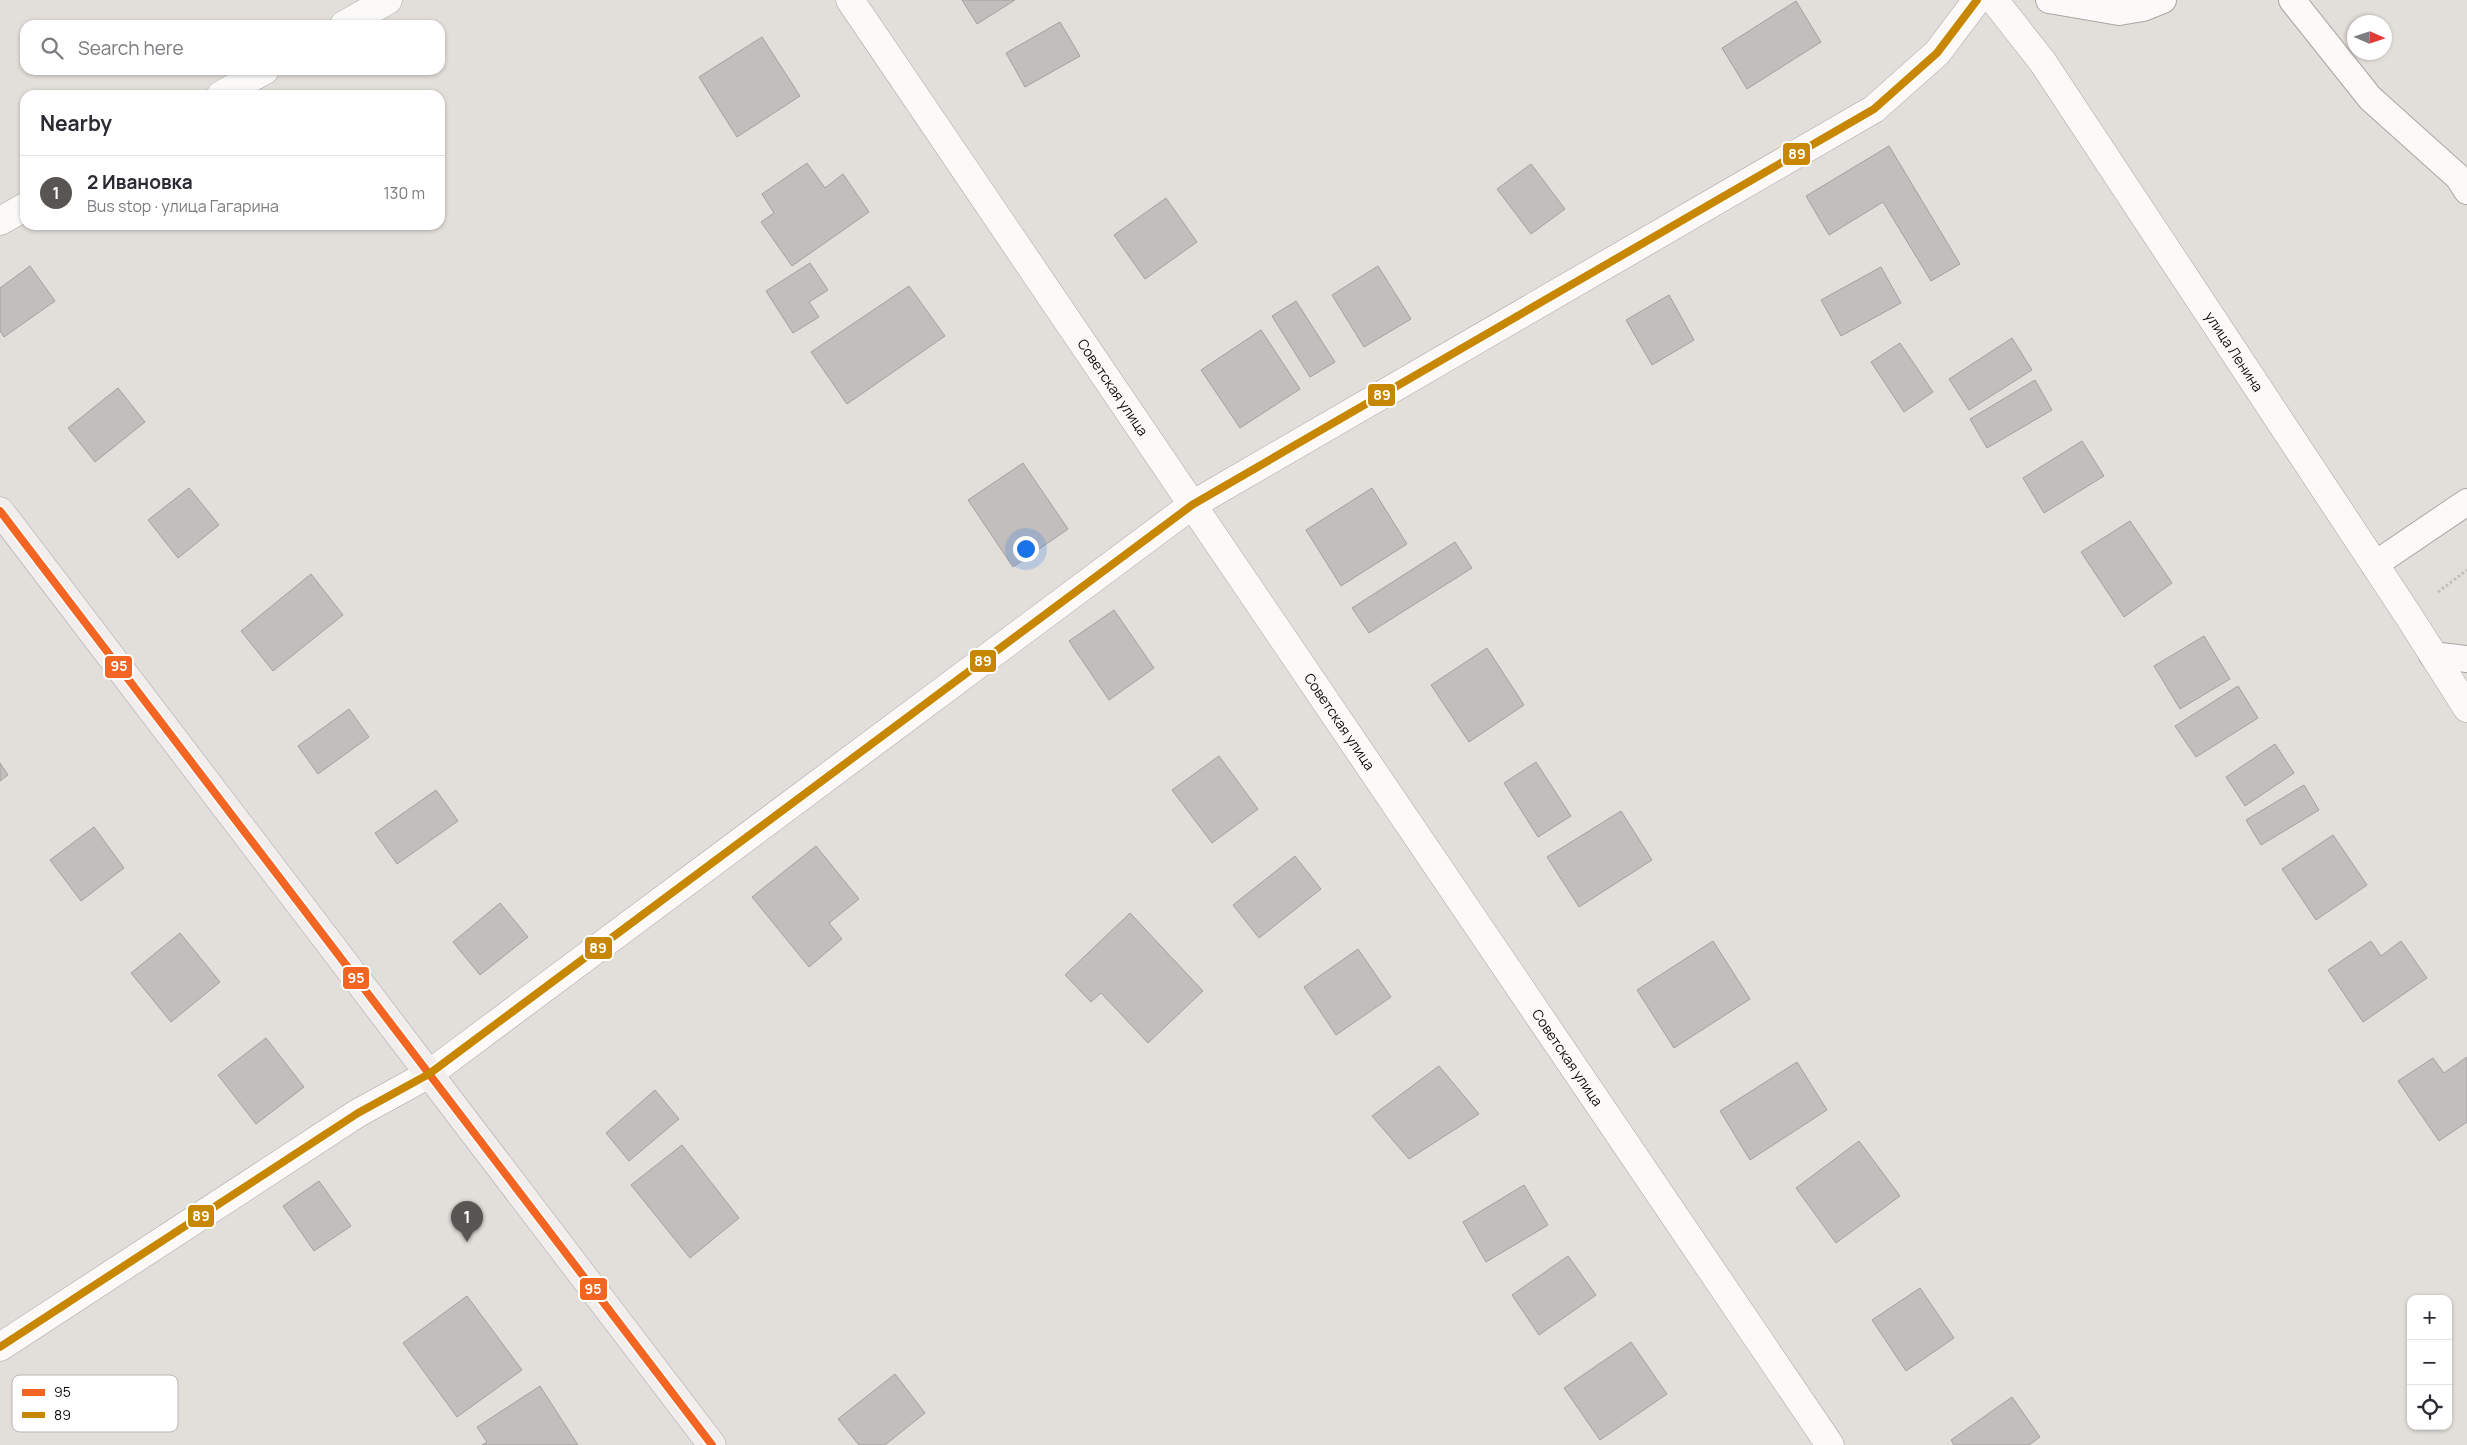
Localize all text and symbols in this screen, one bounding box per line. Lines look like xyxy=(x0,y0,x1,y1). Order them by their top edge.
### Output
north arrow xyxy=(2347,15,2392,60)
search box xyxy=(20,20,445,75)
icon: search xyxy=(38,34,66,62)
text: Search here xyxy=(78,35,184,61)
text: Nearby xyxy=(40,109,112,137)
line badge: 89 xyxy=(1782,142,1811,166)
text: 89 xyxy=(1788,144,1806,163)
text: 2 Ивановка xyxy=(87,169,193,195)
text: 1 xyxy=(52,182,60,204)
text: 130 m xyxy=(383,182,425,204)
text: Bus stop · улица Гагарина xyxy=(87,195,279,217)
street label: улица Ленина xyxy=(2201,307,2268,395)
street label: Советская улица xyxy=(1073,335,1153,439)
line badge: 89 xyxy=(1367,383,1396,407)
text: 89 xyxy=(1373,385,1391,404)
your location xyxy=(1013,536,1039,562)
line badge: 89 xyxy=(969,649,997,673)
text: 89 xyxy=(974,651,992,670)
line badge: 95 xyxy=(104,655,133,679)
text: 95 xyxy=(111,656,127,675)
street label: Советская улица xyxy=(1300,669,1380,774)
line badge: 89 xyxy=(584,936,613,960)
text: 89 xyxy=(589,938,607,957)
line badge: 95 xyxy=(342,966,370,990)
text: 95 xyxy=(348,968,364,987)
street label: Советская улица xyxy=(1528,1005,1607,1110)
pin: 1 xyxy=(451,1201,483,1242)
line badge: 89 xyxy=(187,1204,215,1228)
text: 89 xyxy=(192,1206,210,1225)
line badge: 95 xyxy=(579,1277,608,1301)
text: 95 xyxy=(585,1279,601,1298)
map controls xyxy=(2407,1295,2452,1430)
button: + xyxy=(2407,1295,2452,1340)
button: − xyxy=(2407,1340,2452,1385)
legend xyxy=(12,1375,178,1432)
text: 95 xyxy=(54,1382,71,1401)
button: locate xyxy=(2407,1385,2452,1430)
text: 89 xyxy=(54,1405,71,1424)

